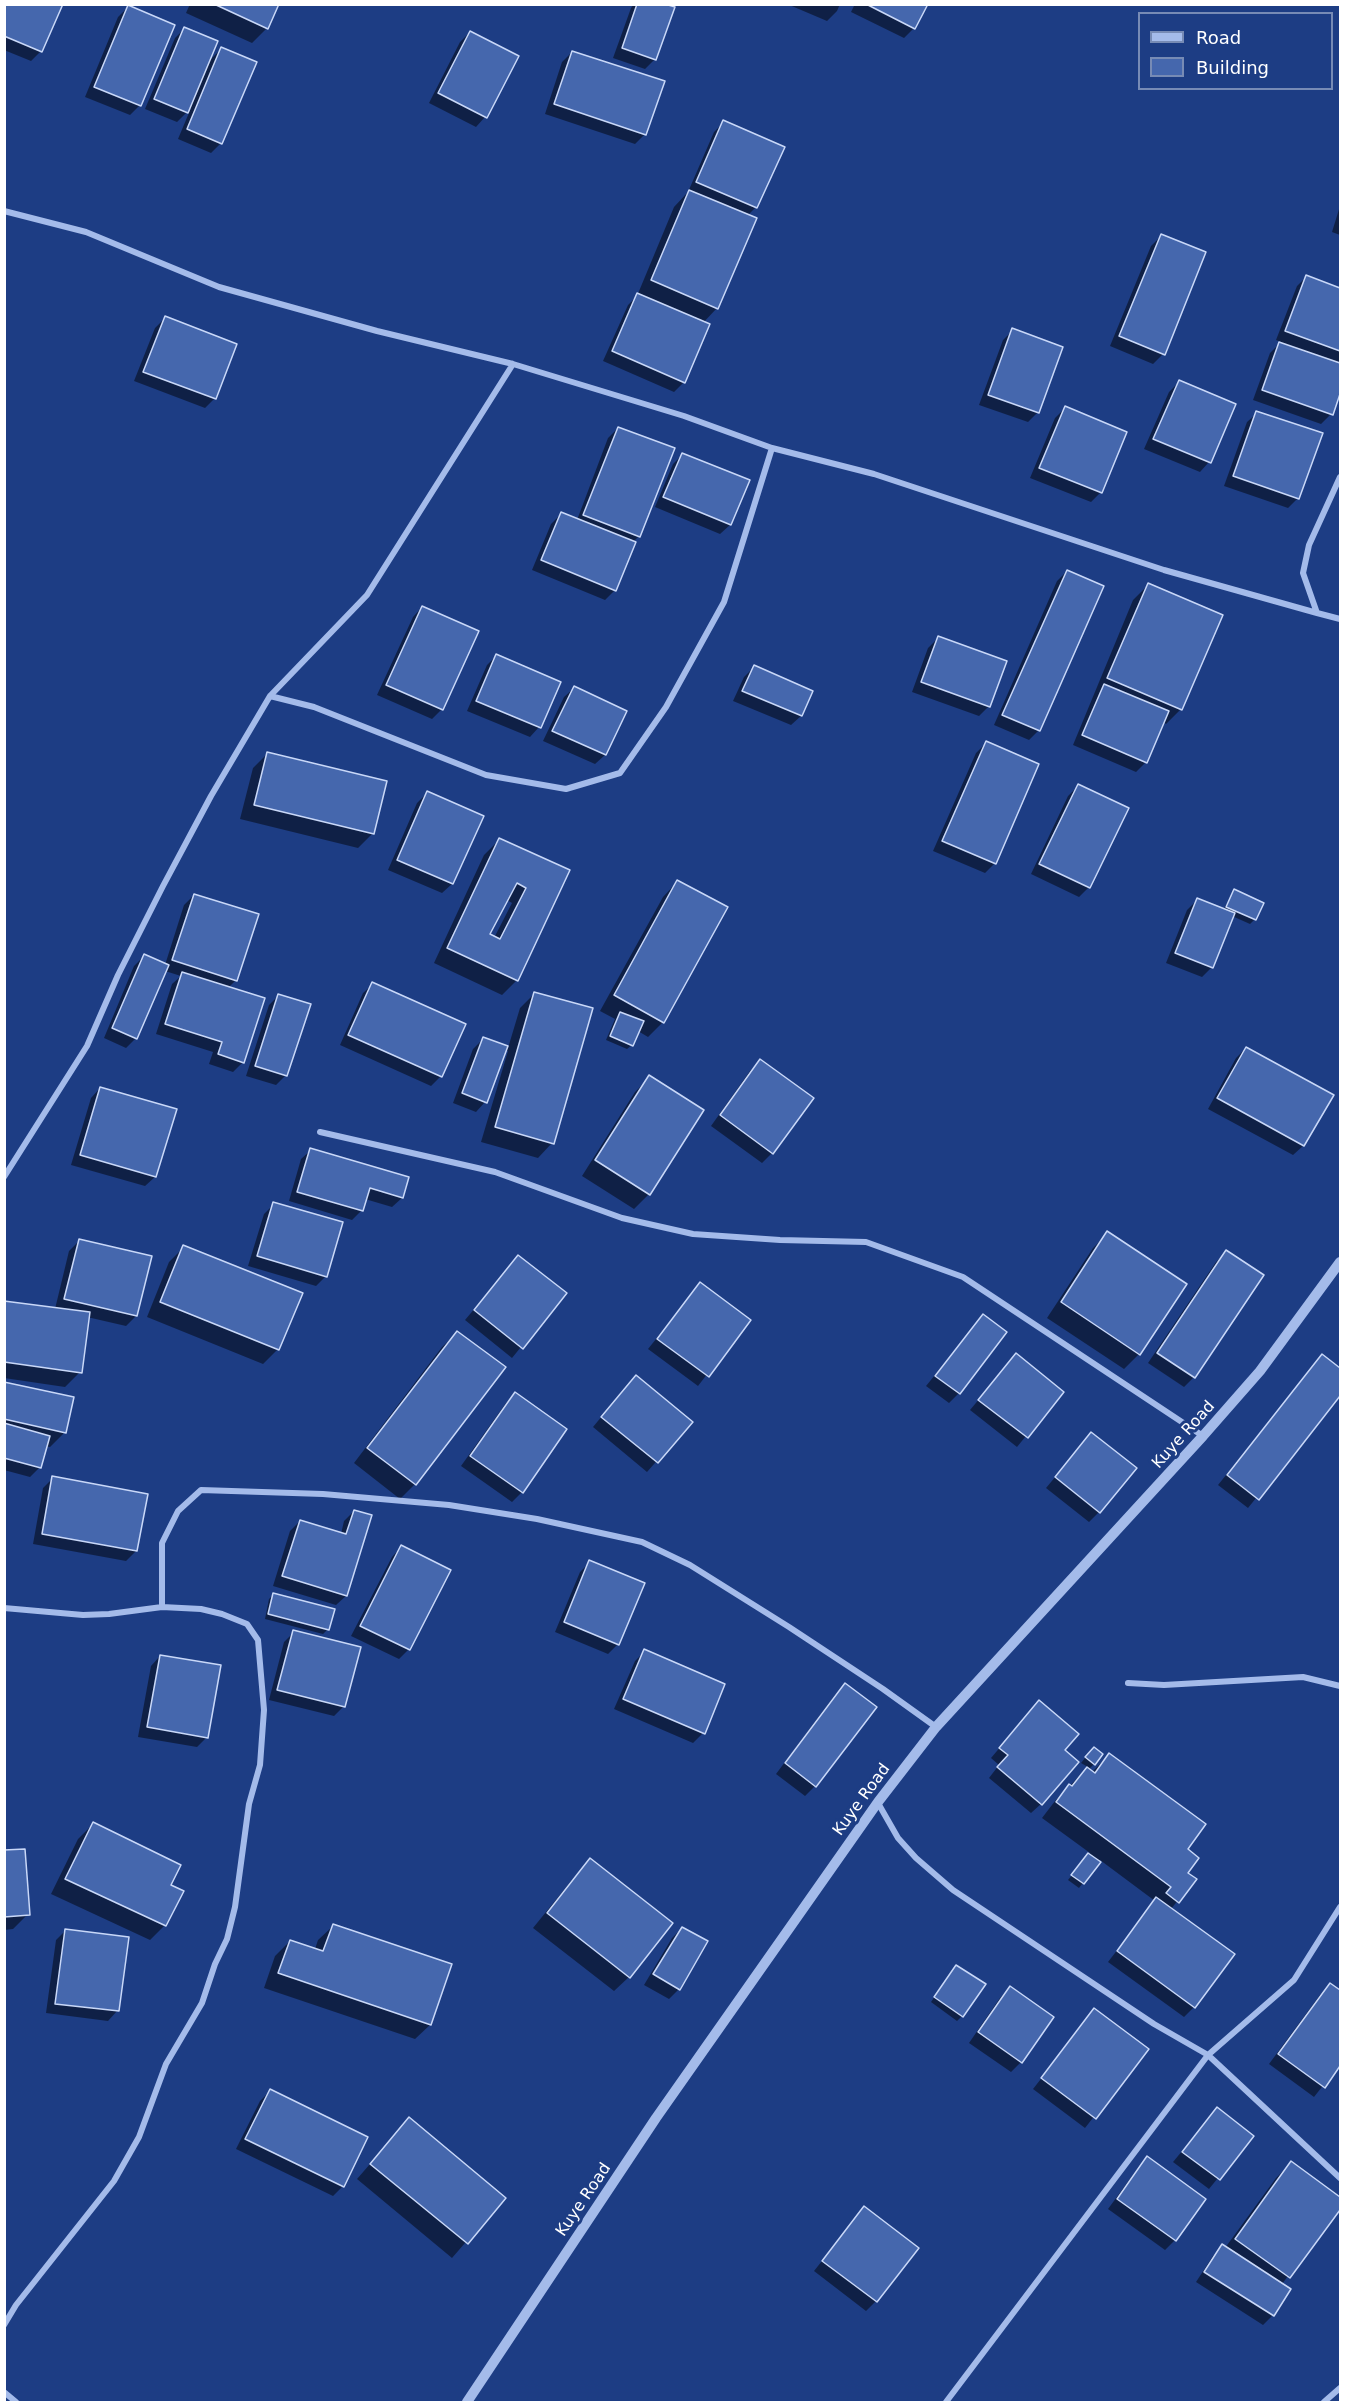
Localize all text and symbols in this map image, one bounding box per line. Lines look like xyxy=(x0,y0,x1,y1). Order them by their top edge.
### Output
legend xyxy=(1138,12,1333,90)
text: Road xyxy=(1196,27,1241,48)
text: Building xyxy=(1196,57,1269,78)
street label: Kuye Road xyxy=(1149,1397,1219,1473)
street label: Kuye Road xyxy=(829,1760,895,1840)
street label: Kuye Road xyxy=(552,2160,616,2240)

